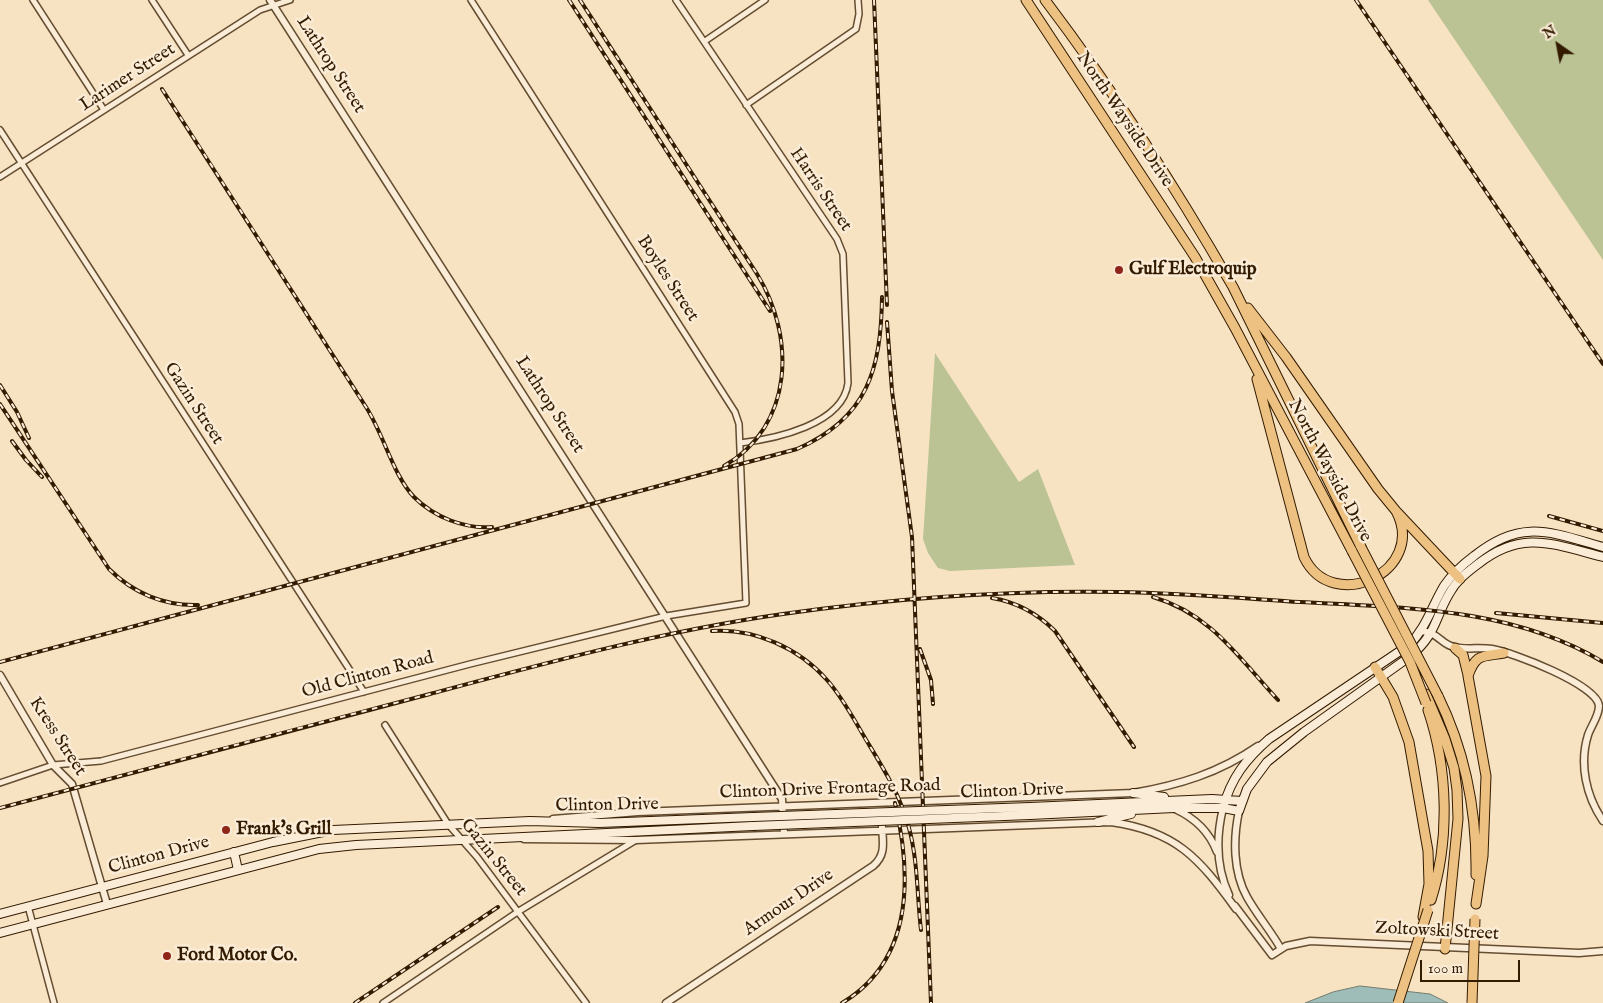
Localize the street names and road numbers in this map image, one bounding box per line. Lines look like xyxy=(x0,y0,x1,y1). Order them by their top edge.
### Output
street label: Lathrop Street xyxy=(291,13,369,117)
street label: Larimer Street xyxy=(76,39,180,117)
street label: North Wayside Drive xyxy=(1071,48,1177,192)
street label: Harris Street xyxy=(784,144,856,236)
street label: Boyles Street xyxy=(631,232,703,326)
street label: Lathrop Street xyxy=(510,353,588,457)
street label: Gazin Street xyxy=(158,359,228,449)
street label: North Wayside Drive xyxy=(1282,396,1376,546)
street label: Old Clinton Road xyxy=(300,648,436,704)
street label: Kress Street xyxy=(24,694,90,780)
street label: Clinton Drive Frontage Road xyxy=(719,775,941,805)
street label: Clinton Drive xyxy=(960,779,1064,805)
street label: Clinton Drive xyxy=(555,794,659,818)
street label: Gazin Street xyxy=(455,815,531,901)
street label: Clinton Drive xyxy=(106,832,212,880)
street label: Armour Drive xyxy=(740,865,838,941)
street label: Zoltowski Street xyxy=(1374,918,1500,946)

